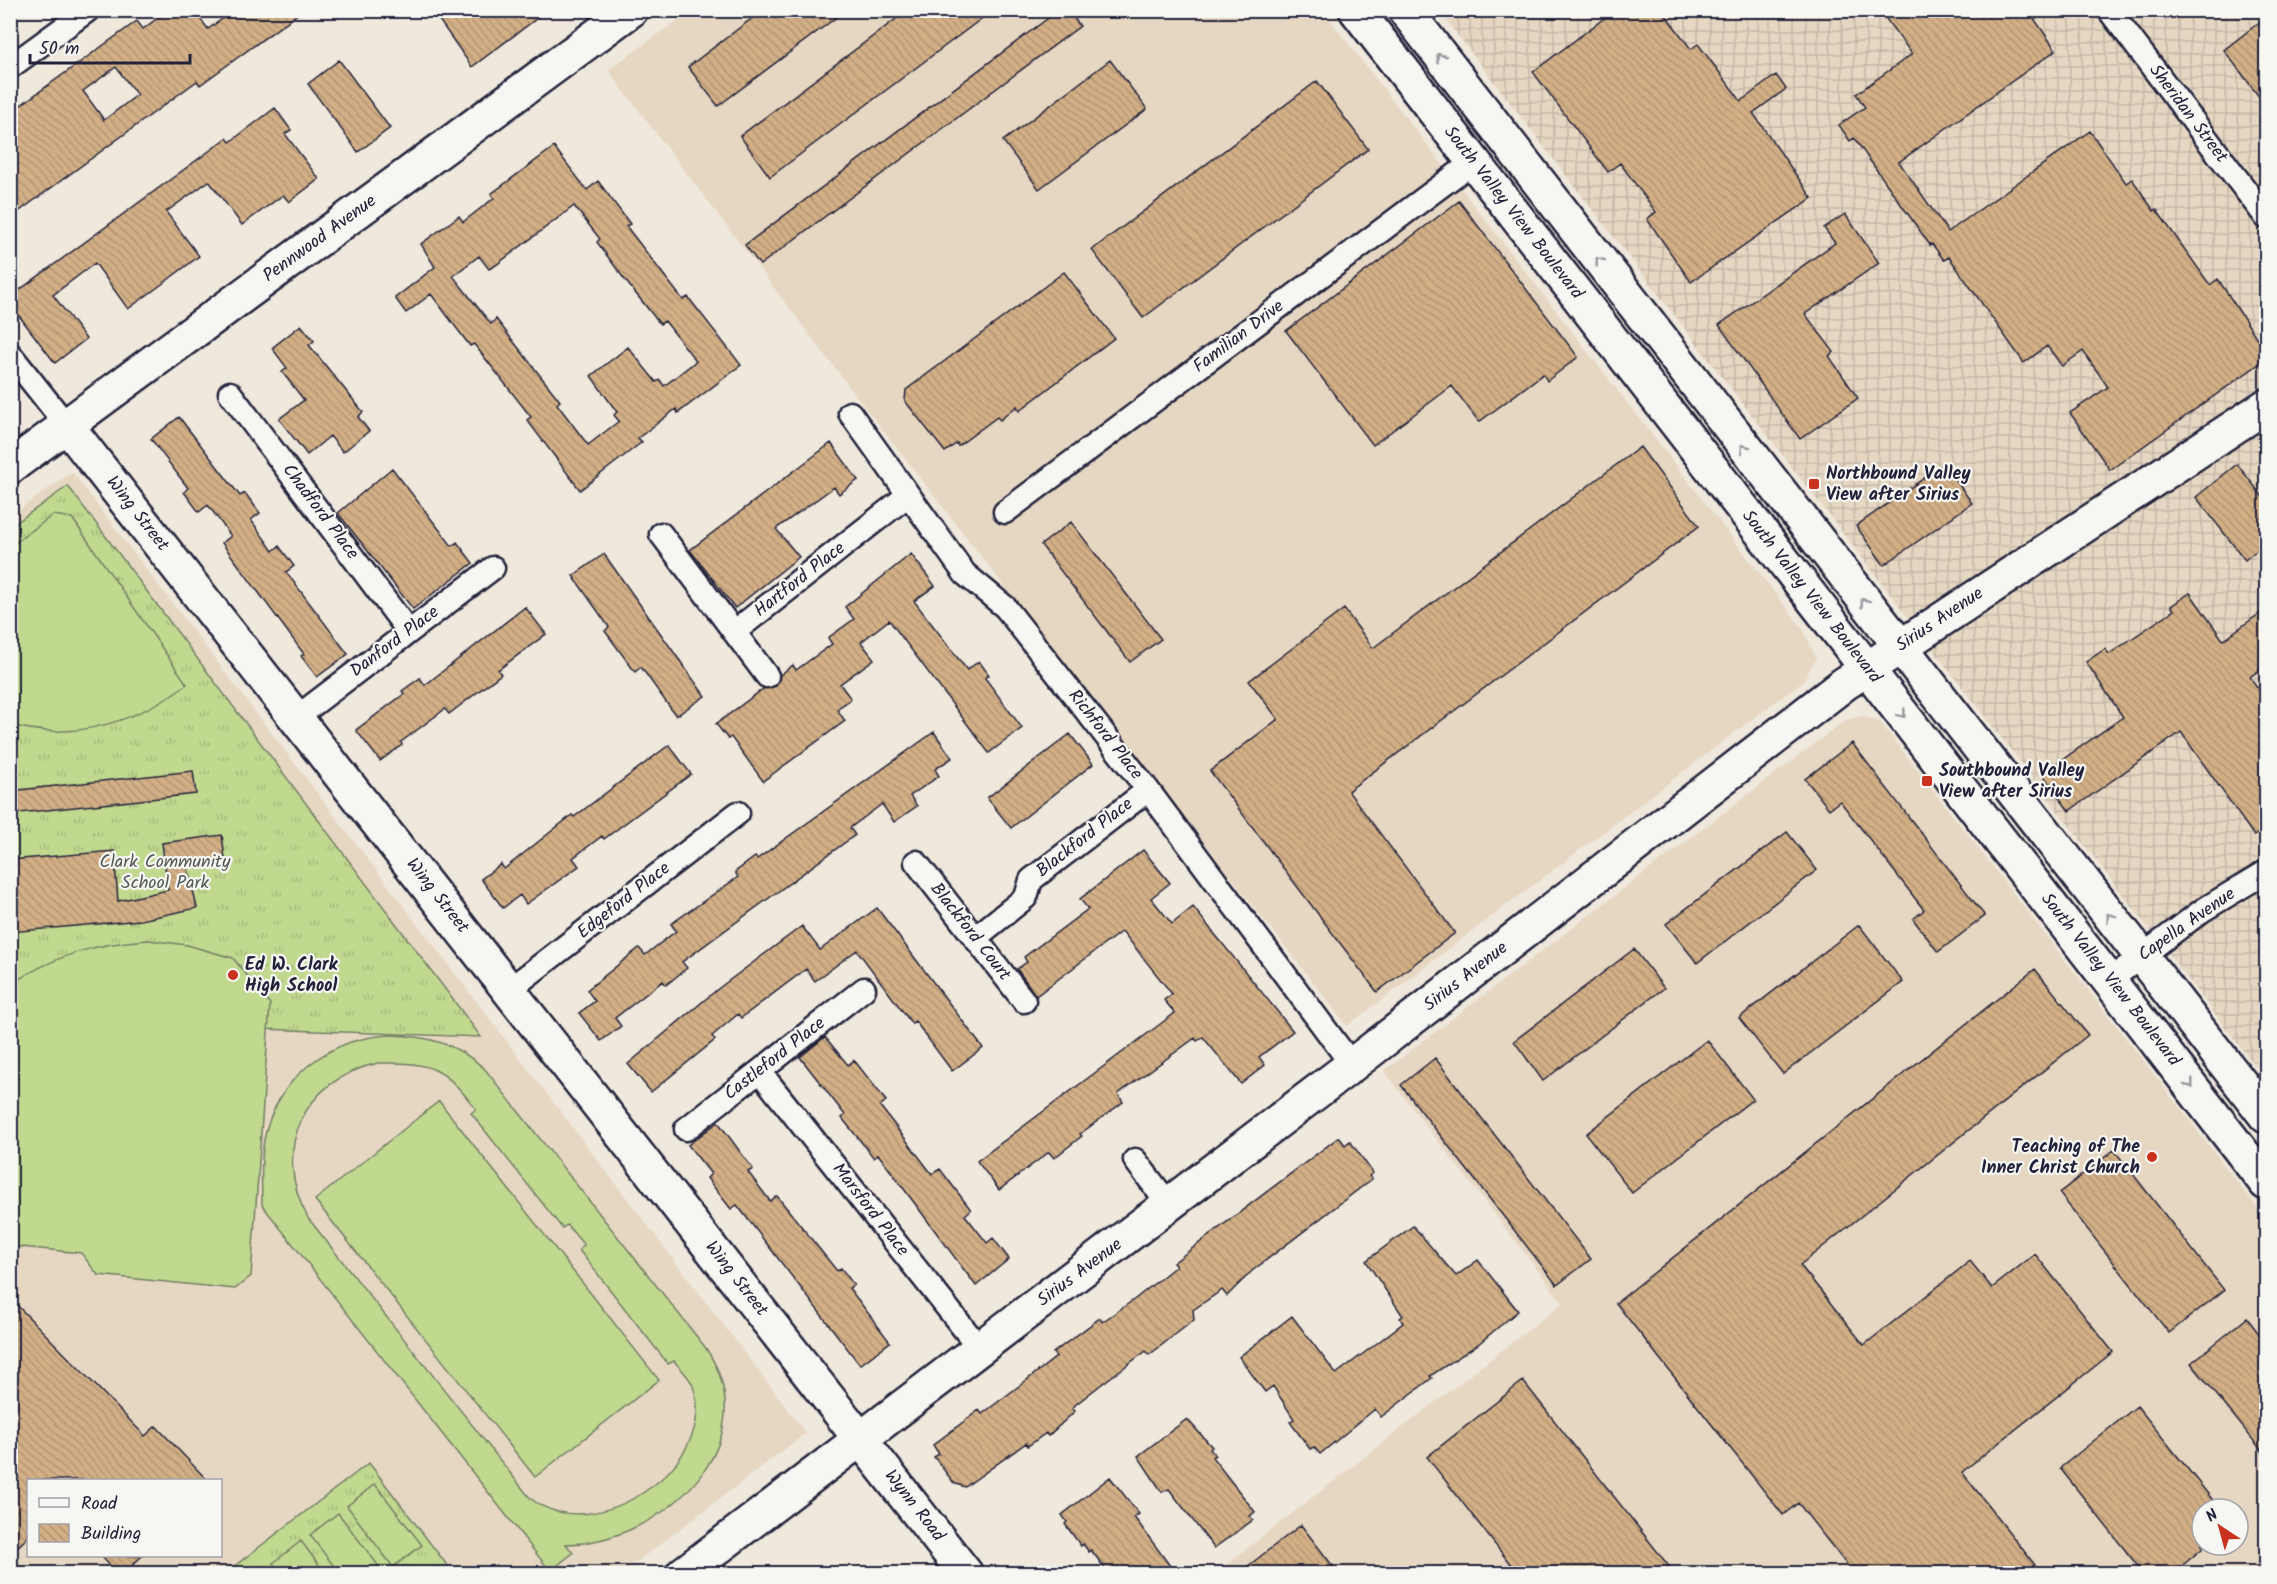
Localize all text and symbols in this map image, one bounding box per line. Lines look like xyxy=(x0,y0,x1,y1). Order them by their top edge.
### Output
scale bar xyxy=(30,27,190,65)
text: 50 m xyxy=(39,35,79,64)
one-way arrow xyxy=(1437,53,1448,64)
street label: Sheridan Street xyxy=(2141,58,2236,170)
street label: South Valley View Boulevard xyxy=(1436,120,1591,307)
street label: Pennwood Avenue xyxy=(257,188,383,290)
one-way arrow xyxy=(1595,257,1606,268)
street label: Familian Drive xyxy=(1187,293,1291,381)
one-way arrow xyxy=(1741,444,1752,455)
street label: Chadford Place xyxy=(274,458,366,566)
place label: Northbound Valley View after Sirius xyxy=(1826,460,1971,510)
street label: Wing Street xyxy=(98,470,177,559)
marker: Northbound Valley View after Sirius xyxy=(1807,477,1821,491)
street label: South Valley View Boulevard xyxy=(1734,504,1889,691)
street label: Hartford Place xyxy=(748,535,852,625)
street label: Sirius Avenue xyxy=(1890,580,1990,660)
one-way arrow xyxy=(1861,598,1872,609)
street label: Danford Place xyxy=(344,599,446,685)
street label: Richford Place xyxy=(1060,683,1150,787)
one-way arrow xyxy=(1895,707,1906,718)
place label: Southbound Valley View after Sirius xyxy=(1939,757,2085,807)
marker: Southbound Valley View after Sirius xyxy=(1920,774,1934,788)
street label: Blackford Place xyxy=(1030,791,1140,885)
park label: Clark Community School Park xyxy=(100,848,231,898)
street label: Wing Street xyxy=(398,852,477,941)
street label: Edgeford Place xyxy=(571,855,677,947)
street label: Blackford Court xyxy=(922,876,1018,988)
street label: Capella Avenue xyxy=(2132,881,2242,969)
street label: South Valley View Boulevard xyxy=(2033,887,2188,1074)
one-way arrow xyxy=(2106,913,2117,924)
street label: Sirius Avenue xyxy=(1417,935,1515,1019)
place label: Ed W. Clark High School xyxy=(245,951,338,1001)
marker: Ed W. Clark High School xyxy=(226,968,240,982)
street label: Castleford Place xyxy=(718,1010,832,1108)
one-way arrow xyxy=(2182,1077,2193,1088)
place label: Teaching of The Inner Christ Church xyxy=(1981,1133,2140,1183)
marker: Teaching of The Inner Christ Church xyxy=(2145,1150,2159,1164)
street label: Marsford Place xyxy=(824,1157,916,1263)
street label: Sirius Avenue xyxy=(1031,1231,1129,1315)
street label: Wing Street xyxy=(697,1235,776,1324)
street label: Wynn Road xyxy=(876,1464,952,1549)
legend xyxy=(27,1479,222,1557)
text: Road xyxy=(81,1490,118,1519)
north arrow xyxy=(2190,1497,2250,1557)
text: N xyxy=(2201,1503,2224,1529)
text: Building xyxy=(81,1520,141,1549)

